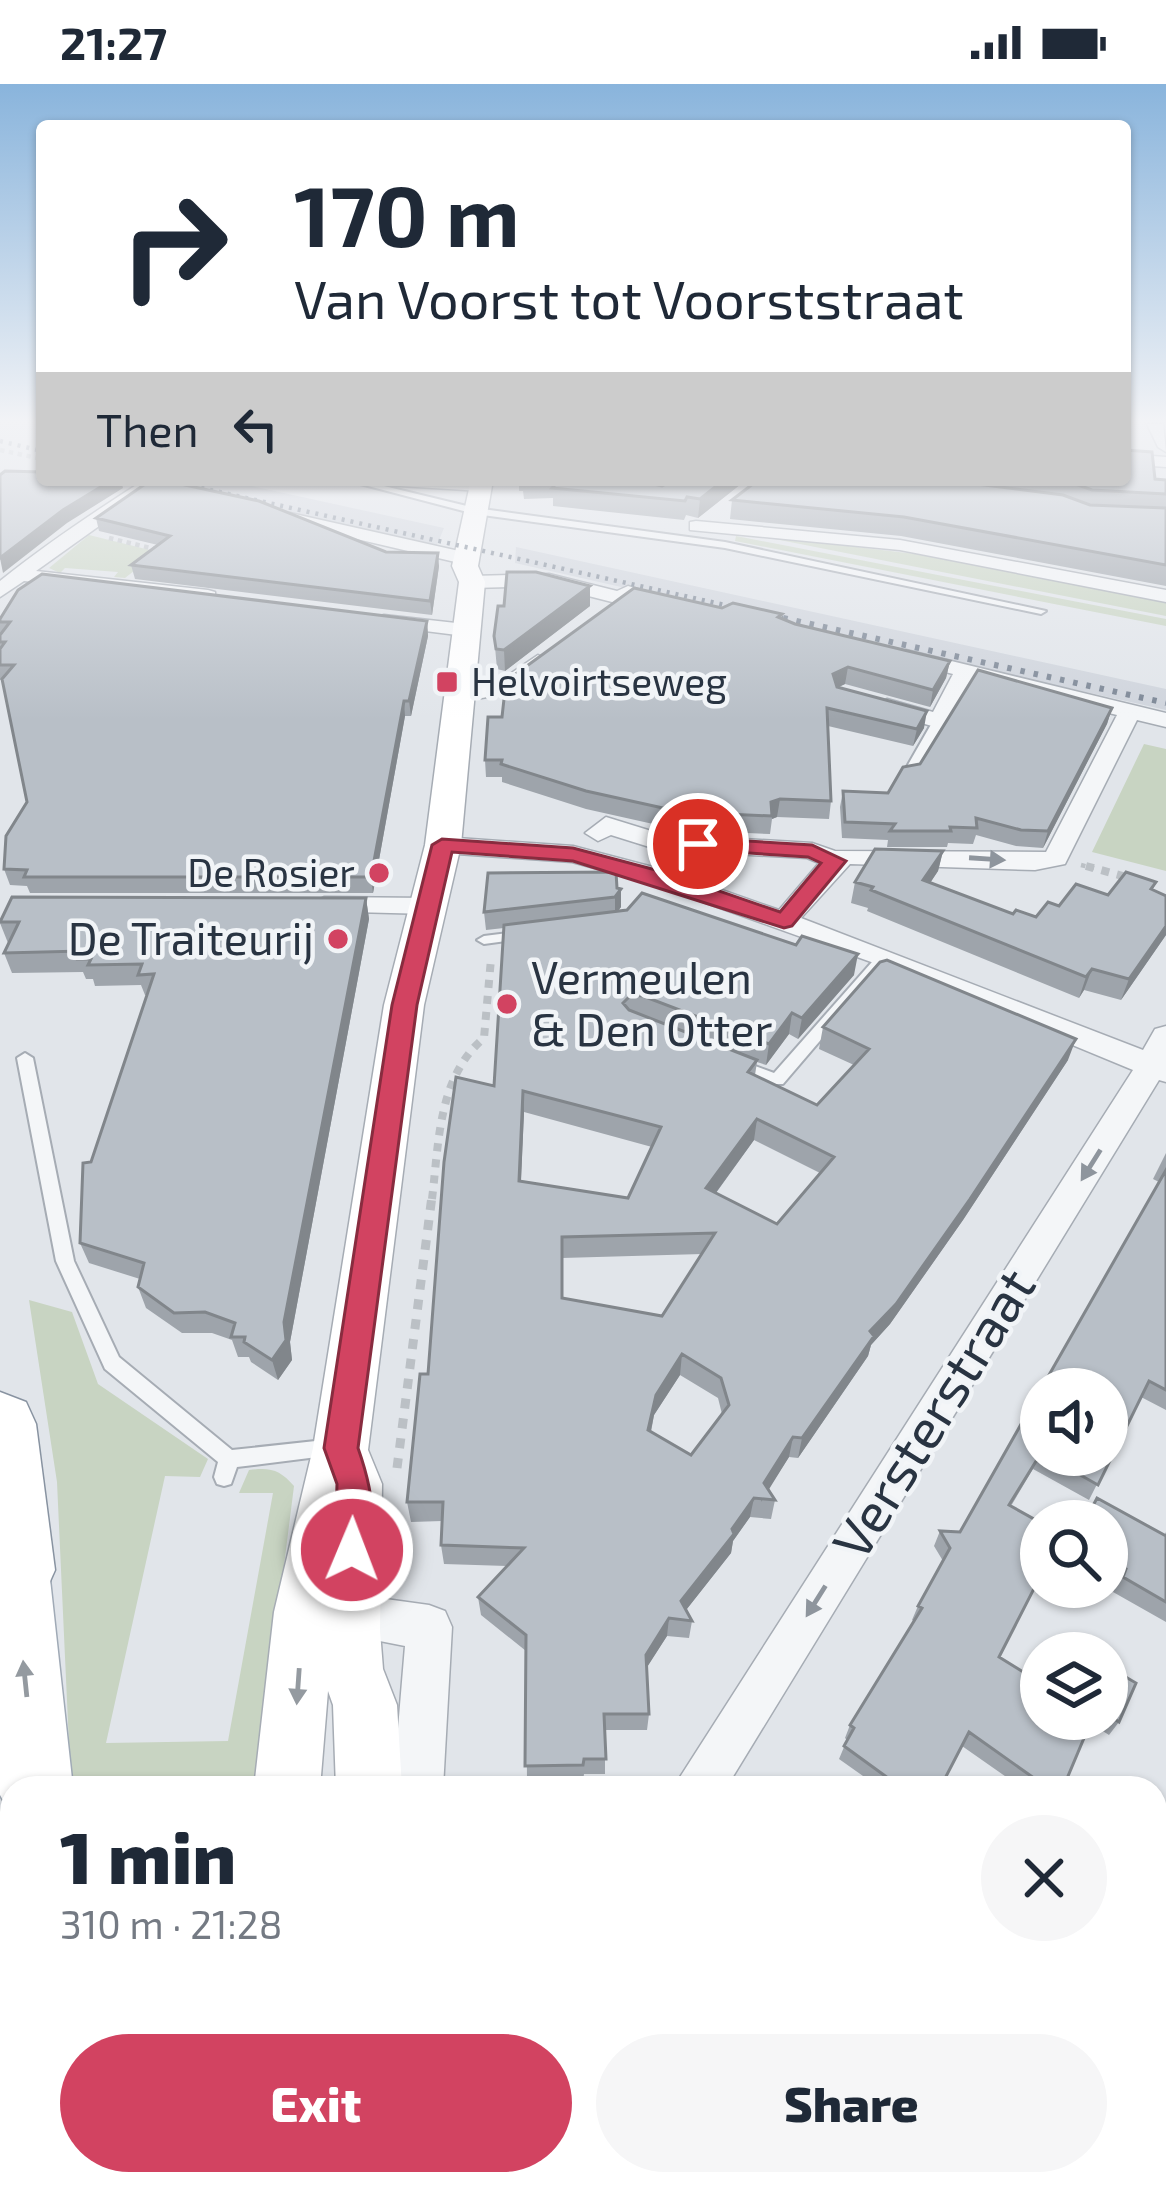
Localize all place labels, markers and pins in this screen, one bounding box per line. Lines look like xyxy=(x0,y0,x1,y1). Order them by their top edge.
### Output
place label: Helvoirtseweg xyxy=(471,657,727,704)
marker: Helvoirtseweg xyxy=(434,669,460,695)
pin xyxy=(647,793,749,895)
place label: De Rosier xyxy=(187,848,355,895)
marker: De Rosier xyxy=(366,860,392,886)
place label: De Traiteurij xyxy=(68,910,314,965)
marker: De Traiteurij xyxy=(325,926,351,952)
place label: Vermeulen & Den Otter xyxy=(531,949,773,1055)
marker: Vermeulen & Den Otter xyxy=(494,991,520,1017)

